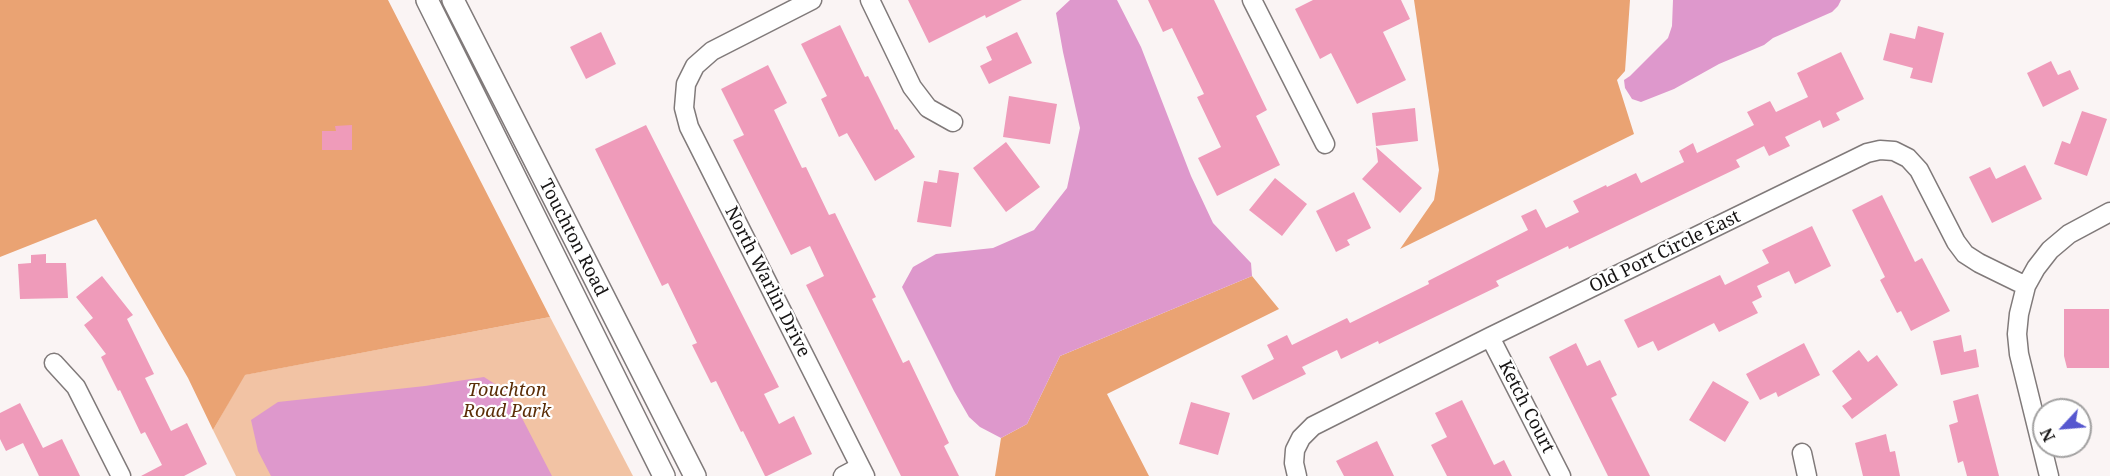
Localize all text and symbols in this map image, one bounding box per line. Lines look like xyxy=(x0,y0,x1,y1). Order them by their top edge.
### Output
street label: Touchton Road xyxy=(534,176,612,300)
street label: North Warlin Drive xyxy=(720,203,814,361)
street label: Old Port Circle East xyxy=(1586,206,1744,298)
street label: Ketch Court xyxy=(1493,357,1559,457)
park label: Touchton Road Park xyxy=(463,380,551,422)
north arrow xyxy=(2032,398,2092,458)
text: N xyxy=(2035,425,2060,446)

